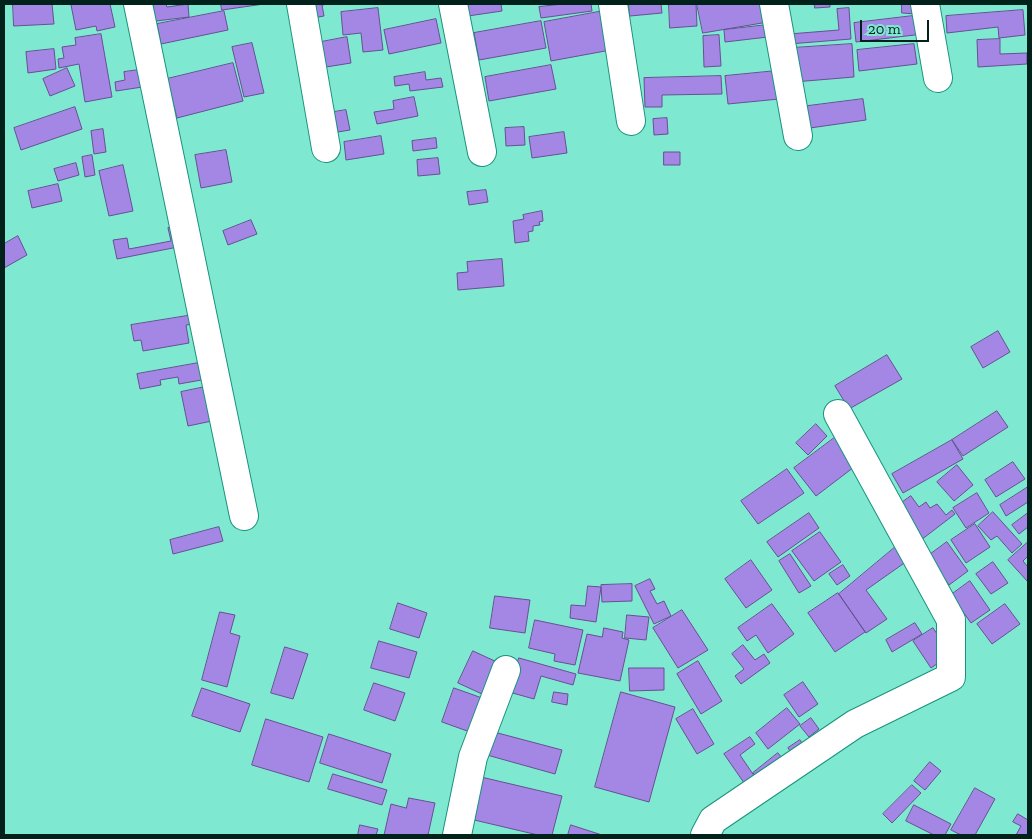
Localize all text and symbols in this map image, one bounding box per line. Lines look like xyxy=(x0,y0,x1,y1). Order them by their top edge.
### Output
scale bar xyxy=(862,10,931,42)
text: 20 m xyxy=(868,20,901,38)

